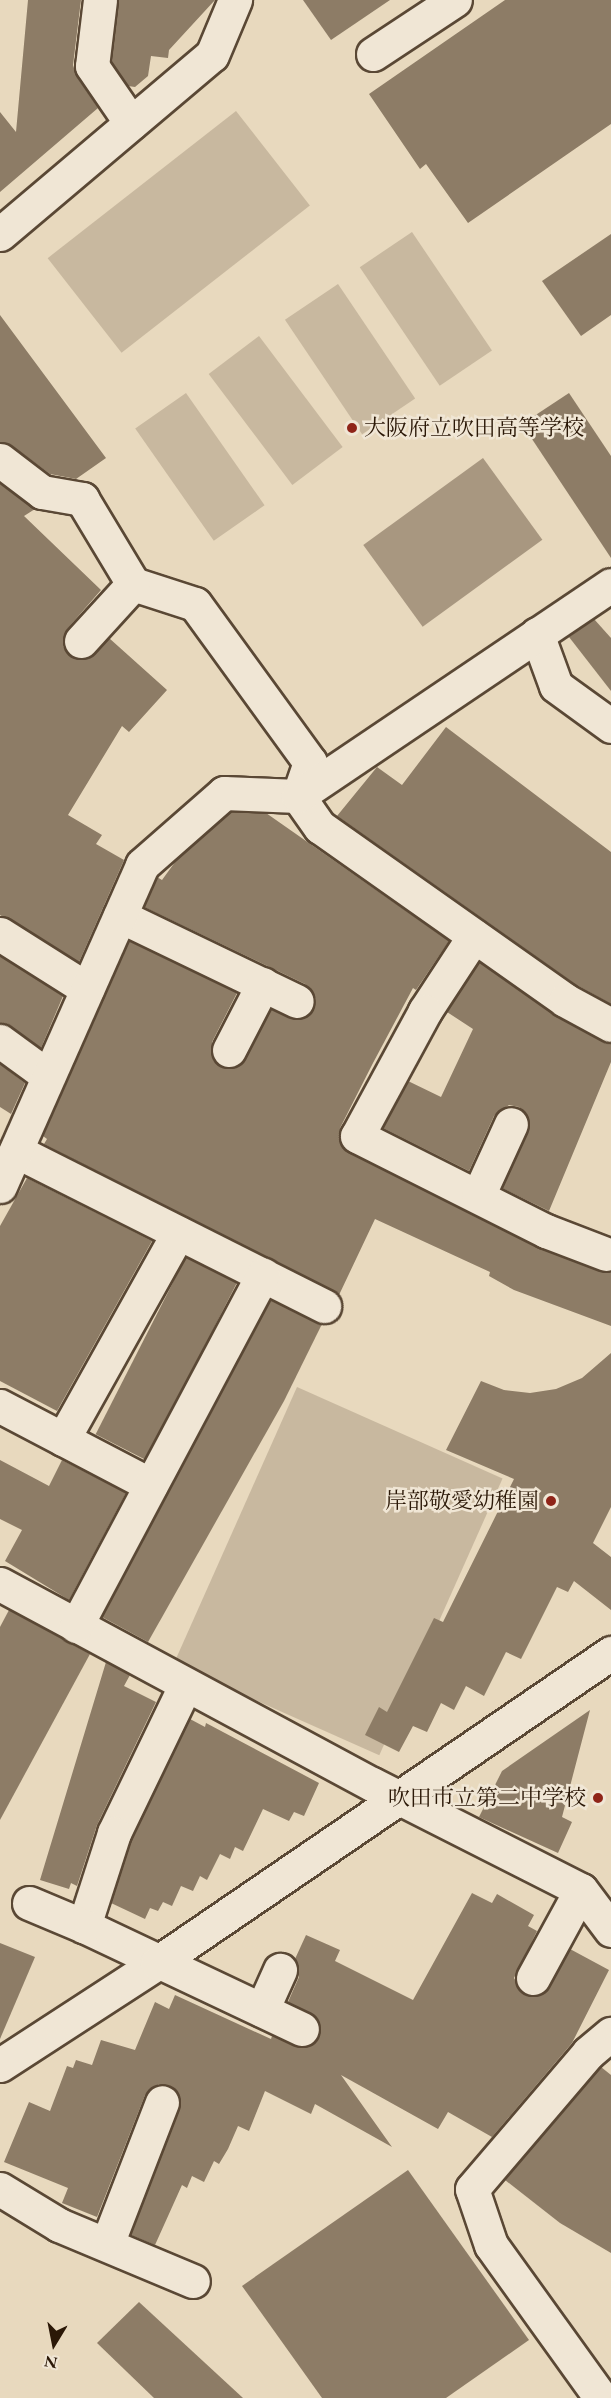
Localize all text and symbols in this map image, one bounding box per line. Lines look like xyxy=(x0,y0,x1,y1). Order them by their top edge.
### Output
place label: 大阪府立吹田高等学校 xyxy=(364,415,584,441)
marker: 大阪府立吹田高等学校 xyxy=(345,421,359,435)
place label: 岸部敬愛幼稚園 xyxy=(385,1488,539,1514)
marker: 岸部敬愛幼稚園 xyxy=(544,1494,558,1508)
place label: 吹田市立第二中学校 xyxy=(388,1785,586,1811)
marker: 吹田市立第二中学校 xyxy=(591,1791,605,1805)
north arrow xyxy=(24,2314,84,2374)
text: N xyxy=(43,2351,59,2374)

